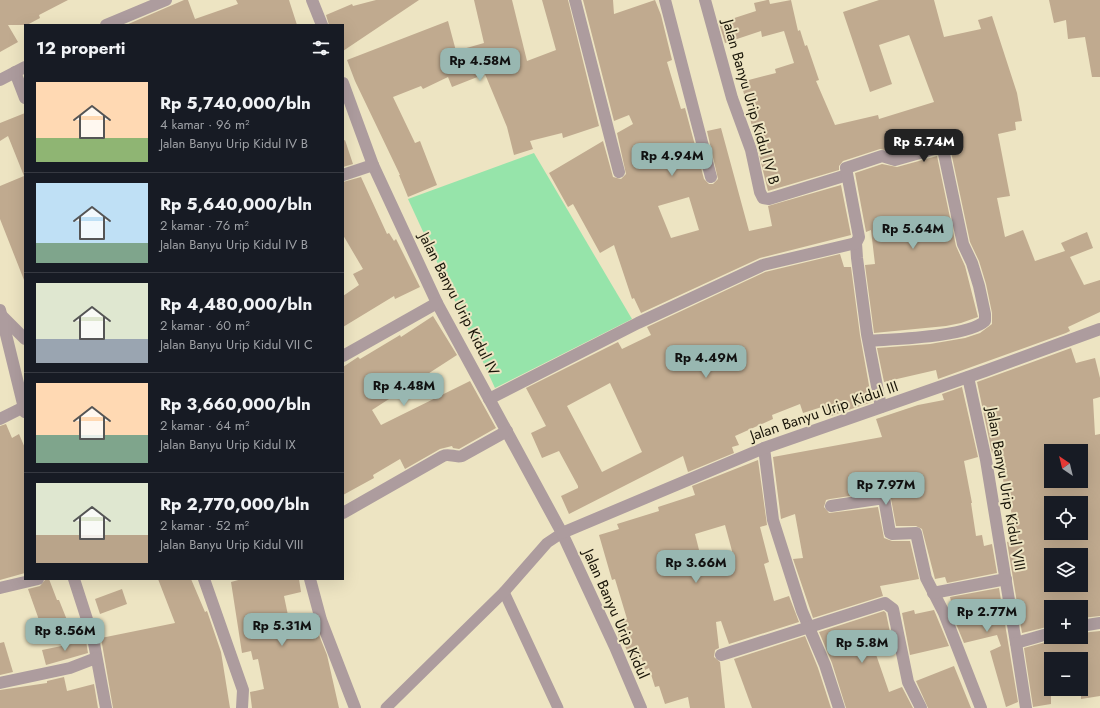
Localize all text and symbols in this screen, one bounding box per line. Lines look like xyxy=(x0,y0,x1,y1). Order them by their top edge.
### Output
street label: Jalan Banyu Urip Kidul IV B xyxy=(716,15,785,187)
text: 12 properti xyxy=(36,36,125,60)
icon: filters xyxy=(310,37,332,59)
pin: Rp 4.58M xyxy=(439,48,521,82)
text: Rp 4.58M xyxy=(449,51,511,70)
text: Rp 5,740,000/bln xyxy=(160,91,311,115)
icon: home xyxy=(68,98,116,146)
text: 4 kamar · 96 m² xyxy=(160,115,250,134)
pin: Rp 5.74M xyxy=(883,129,965,163)
text: Rp 5.74M xyxy=(893,132,955,151)
text: Jalan Banyu Urip Kidul IV B xyxy=(160,134,308,153)
pin: Rp 4.94M xyxy=(631,143,713,177)
text: Rp 4.94M xyxy=(641,146,703,165)
text: Rp 5,640,000/bln xyxy=(160,192,312,216)
icon: home xyxy=(68,199,116,247)
text: 2 kamar · 76 m² xyxy=(160,216,249,235)
pin: Rp 5.64M xyxy=(872,216,954,250)
text: Rp 5.64M xyxy=(882,219,944,238)
street label: Jalan Banyu Urip Kidul IV xyxy=(412,227,505,379)
text: Jalan Banyu Urip Kidul IV B xyxy=(160,235,308,254)
text: Rp 4,480,000/bln xyxy=(160,292,312,316)
icon: home xyxy=(68,299,116,347)
text: 2 kamar · 60 m² xyxy=(160,316,250,335)
text: Jalan Banyu Urip Kidul VII C xyxy=(160,335,313,354)
pin: Rp 4.49M xyxy=(665,345,747,379)
text: Rp 4.49M xyxy=(675,348,737,367)
pin: Rp 4.48M xyxy=(363,373,445,407)
street label: Jalan Banyu Urip Kidul III xyxy=(745,375,901,447)
text: Rp 4.48M xyxy=(373,376,435,395)
text: Rp 3,660,000/bln xyxy=(160,392,311,416)
icon: home xyxy=(68,399,116,447)
street label: Jalan Banyu Urip Kidul VIII xyxy=(980,404,1031,572)
text: 2 kamar · 64 m² xyxy=(160,416,249,435)
text: Jalan Banyu Urip Kidul IX xyxy=(160,435,296,454)
north arrow xyxy=(1044,444,1088,488)
map controls xyxy=(1044,444,1088,696)
pin: Rp 7.97M xyxy=(845,472,927,506)
text: Rp 7.97M xyxy=(857,475,915,494)
text: Rp 2,770,000/bln xyxy=(160,492,309,516)
button: locate xyxy=(1044,496,1088,540)
icon: home xyxy=(68,499,116,547)
text: 2 kamar · 52 m² xyxy=(160,516,249,535)
text: Jalan Banyu Urip Kidul VIII xyxy=(160,535,303,554)
street label: Jalan Banyu Urip Kidul xyxy=(577,544,655,682)
button: layers xyxy=(1044,548,1088,592)
pin: Rp 3.66M xyxy=(655,550,737,584)
text: Rp 3.66M xyxy=(665,553,727,572)
pin: Rp 2.77M xyxy=(946,599,1028,633)
button: + xyxy=(1044,600,1088,644)
text: Rp 2.77M xyxy=(957,602,1017,621)
pin: Rp 5.31M xyxy=(241,613,323,647)
text: Rp 5.31M xyxy=(252,616,312,635)
pin: Rp 8.56M xyxy=(24,618,106,652)
text: Rp 8.56M xyxy=(34,621,96,640)
pin: Rp 5.8M xyxy=(825,630,899,664)
text: Rp 5.8M xyxy=(836,633,888,652)
button: − xyxy=(1044,652,1088,696)

